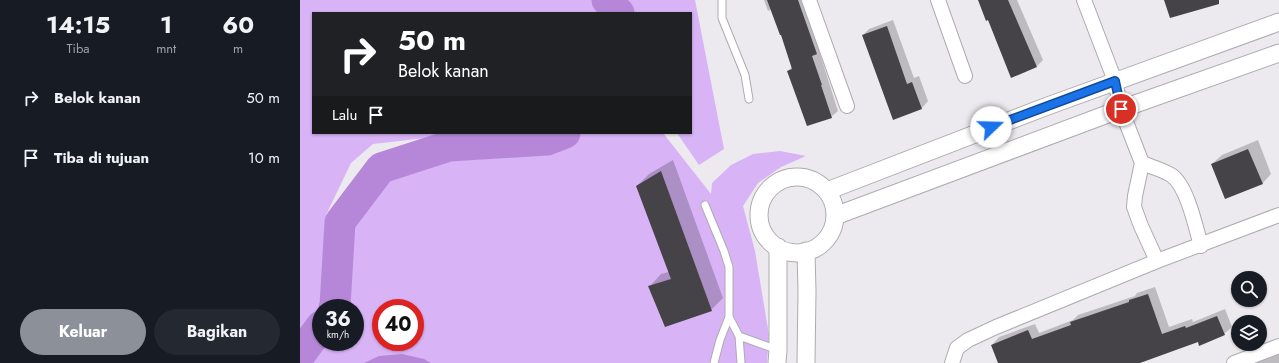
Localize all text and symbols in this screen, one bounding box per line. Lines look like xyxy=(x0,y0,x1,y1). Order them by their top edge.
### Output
text: 14:15 xyxy=(46,7,110,42)
text: 1 xyxy=(160,7,172,42)
text: 60 xyxy=(222,7,254,42)
text: 50 m xyxy=(398,20,466,61)
icon: right xyxy=(332,28,384,80)
text: Tiba xyxy=(67,39,90,58)
text: mnt xyxy=(156,39,176,58)
text: m xyxy=(233,39,243,58)
text: Belok kanan xyxy=(398,58,489,84)
icon: right xyxy=(20,87,42,109)
text: Belok kanan xyxy=(54,87,141,109)
text: 50 m xyxy=(246,87,280,109)
pin xyxy=(1104,92,1138,126)
icon: arrive xyxy=(1110,98,1132,120)
text: Lalu xyxy=(332,104,357,126)
icon: arrive xyxy=(365,104,387,126)
position arrow xyxy=(970,106,1012,148)
icon: arrive xyxy=(20,147,42,169)
text: Tiba di tujuan xyxy=(54,147,149,169)
text: 10 m xyxy=(248,147,280,169)
map controls xyxy=(1231,271,1267,351)
button: search xyxy=(1231,271,1267,307)
speed limit sign: 40 xyxy=(372,299,424,351)
text: 36 xyxy=(325,305,351,334)
button: Keluar xyxy=(20,309,146,355)
button: Bagikan xyxy=(154,309,280,355)
button: layers xyxy=(1231,315,1267,351)
text: km/h xyxy=(327,327,349,342)

